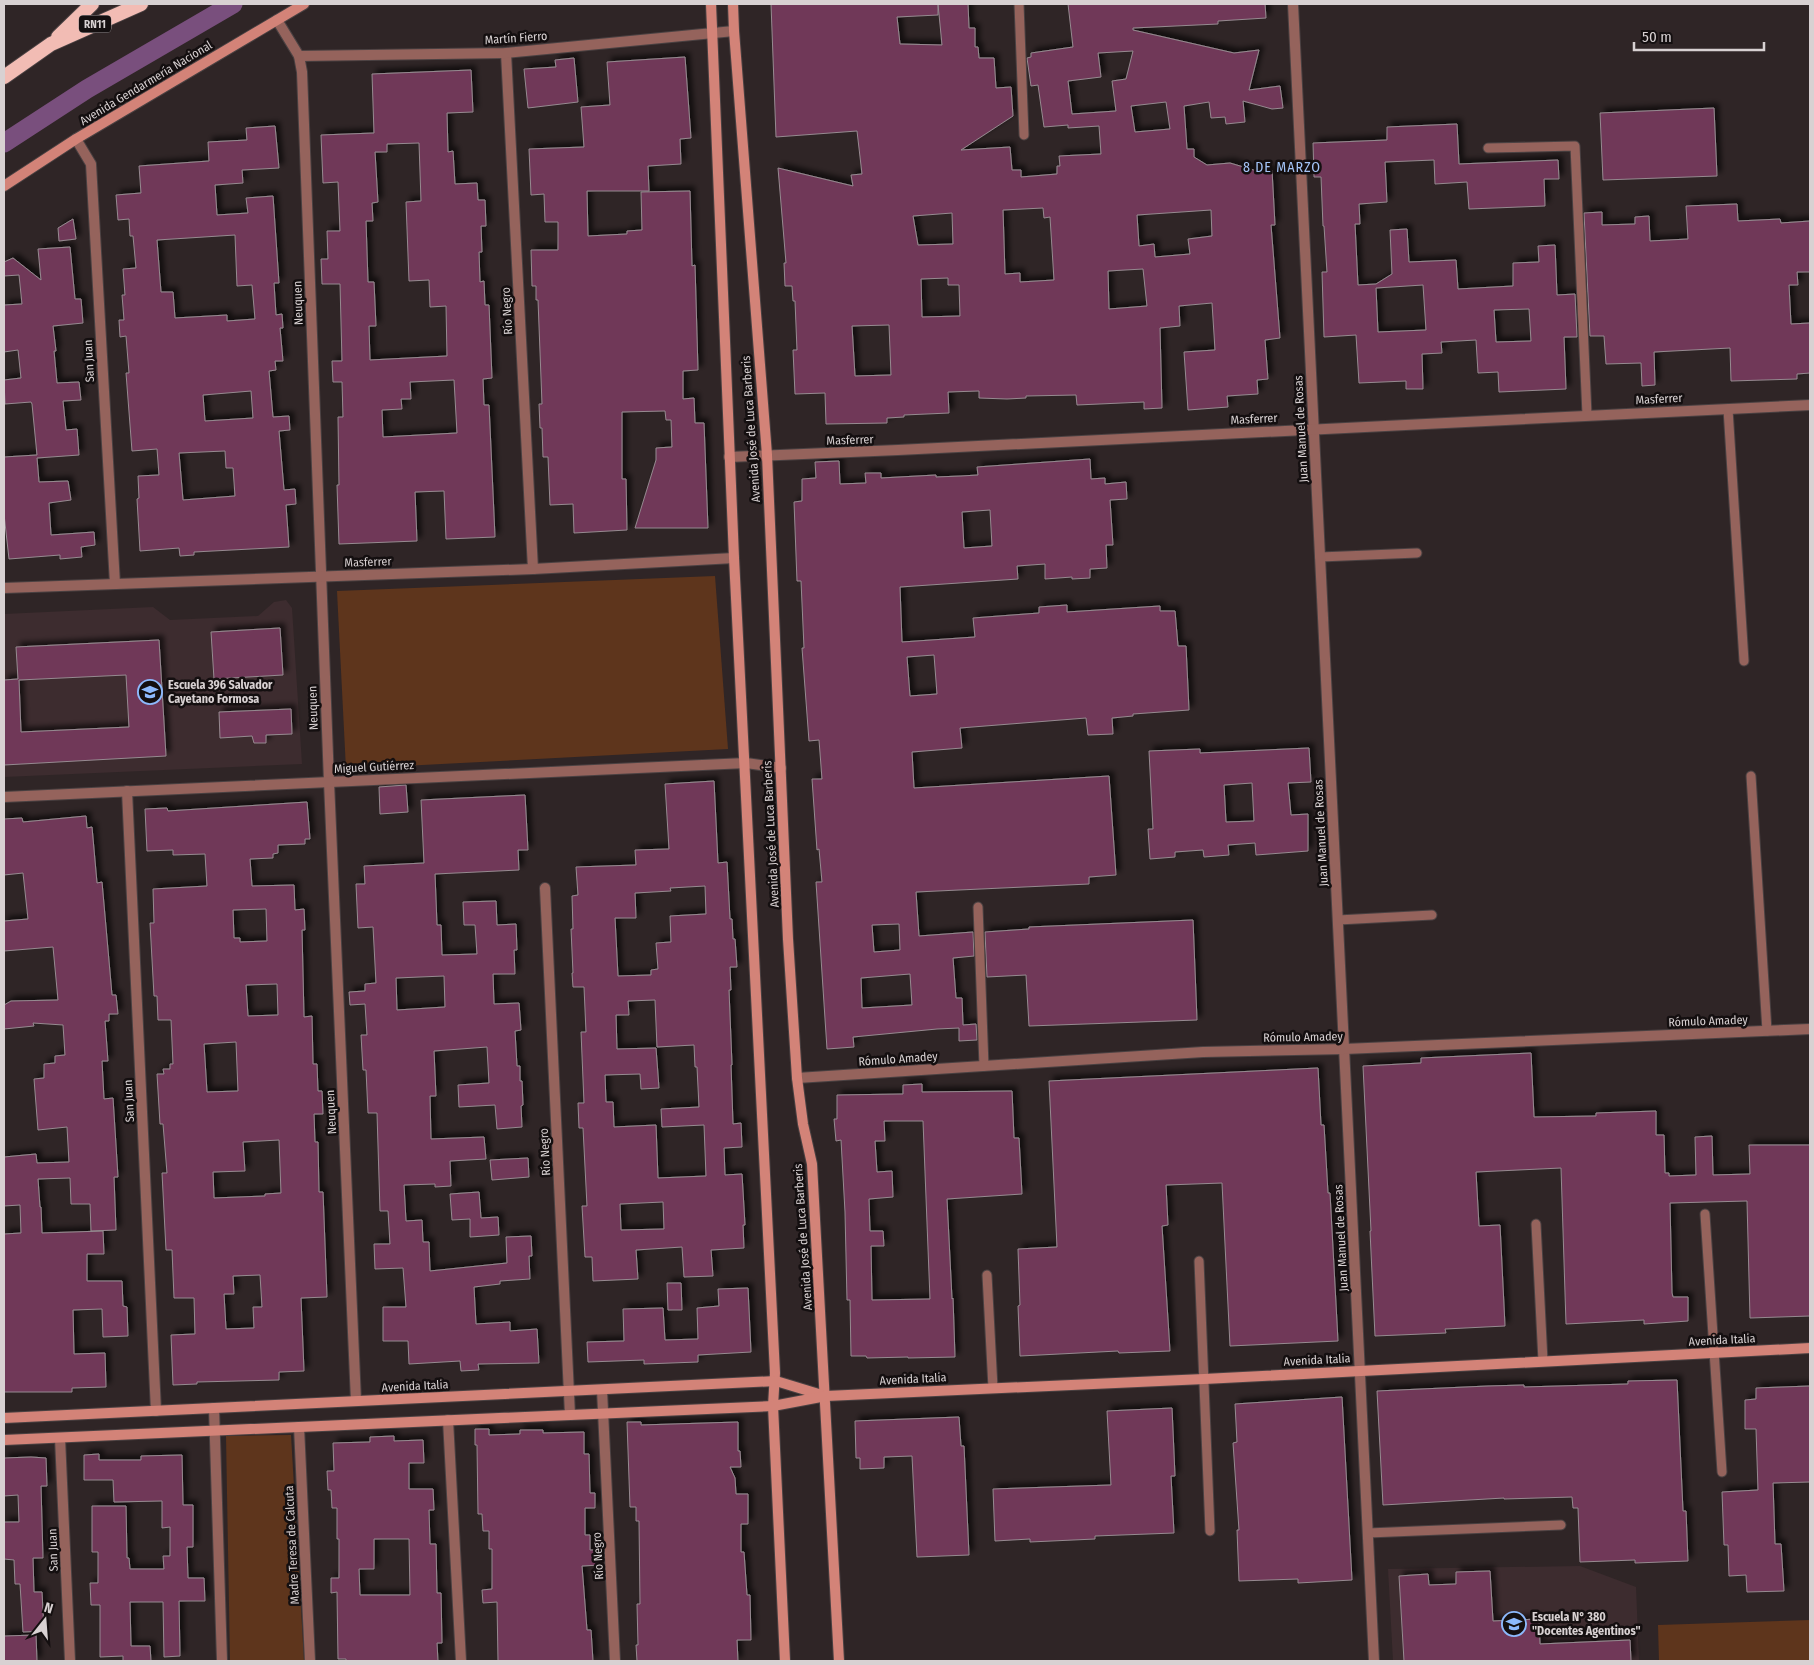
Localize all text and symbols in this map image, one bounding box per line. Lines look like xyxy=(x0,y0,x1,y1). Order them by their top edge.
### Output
road number: RN11 xyxy=(79,15,111,32)
scale bar xyxy=(1634,20,1764,52)
text: 50 m xyxy=(1642,28,1672,46)
street label: Martín Fierro xyxy=(484,29,548,47)
street label: Avenida Gendarmería Nacional xyxy=(77,38,215,128)
district label: 8 DE MARZO xyxy=(1243,159,1321,176)
street label: Neuquen xyxy=(290,281,306,325)
street label: Río Negro xyxy=(499,287,515,335)
street label: San Juan xyxy=(81,339,97,383)
street label: Avenida José de Luca Barberis xyxy=(739,355,763,503)
street label: Juan Manuel de Rosas xyxy=(1291,375,1311,483)
street label: Masferrer xyxy=(1635,391,1684,407)
street label: Masferrer xyxy=(1230,411,1279,427)
street label: Masferrer xyxy=(826,432,875,448)
street label: Masferrer xyxy=(344,554,393,570)
place label: Escuela 396 Salvador Cayetano Formosa xyxy=(168,678,273,706)
school or university icon: Escuela 396 Salvador Cayetano Formosa xyxy=(137,679,163,705)
street label: Neuquen xyxy=(305,686,321,730)
street label: Miguel Gutiérrez xyxy=(334,758,415,776)
street label: Avenida José de Luca Barberis xyxy=(760,760,782,908)
street label: Juan Manuel de Rosas xyxy=(1311,779,1331,887)
street label: Rómulo Amadey xyxy=(1668,1013,1749,1029)
street label: Rómulo Amadey xyxy=(1263,1029,1344,1045)
street label: Rómulo Amadey xyxy=(858,1049,939,1069)
street label: San Juan xyxy=(121,1079,137,1123)
street label: Neuquen xyxy=(323,1089,339,1135)
street label: Río Negro xyxy=(537,1128,553,1176)
street label: Avenida José de Luca Barberis xyxy=(791,1163,815,1311)
street label: Juan Manuel de Rosas xyxy=(1331,1184,1351,1292)
street label: Avenida Italia xyxy=(1688,1331,1756,1349)
street label: Avenida Italia xyxy=(1283,1351,1351,1369)
street label: Avenida Italia xyxy=(879,1370,947,1388)
street label: Avenida Italia xyxy=(381,1377,449,1395)
street label: Madre Teresa de Calcuta xyxy=(282,1485,302,1605)
street label: San Juan xyxy=(45,1528,61,1572)
street label: Río Negro xyxy=(590,1532,606,1580)
north arrow xyxy=(20,1595,70,1645)
text: N xyxy=(42,1599,55,1617)
place label: Escuela N° 380 "Docentes Agentinos" xyxy=(1532,1610,1641,1638)
school or university icon: Escuela N° 380 "Docentes Agentinos" xyxy=(1501,1611,1527,1637)

